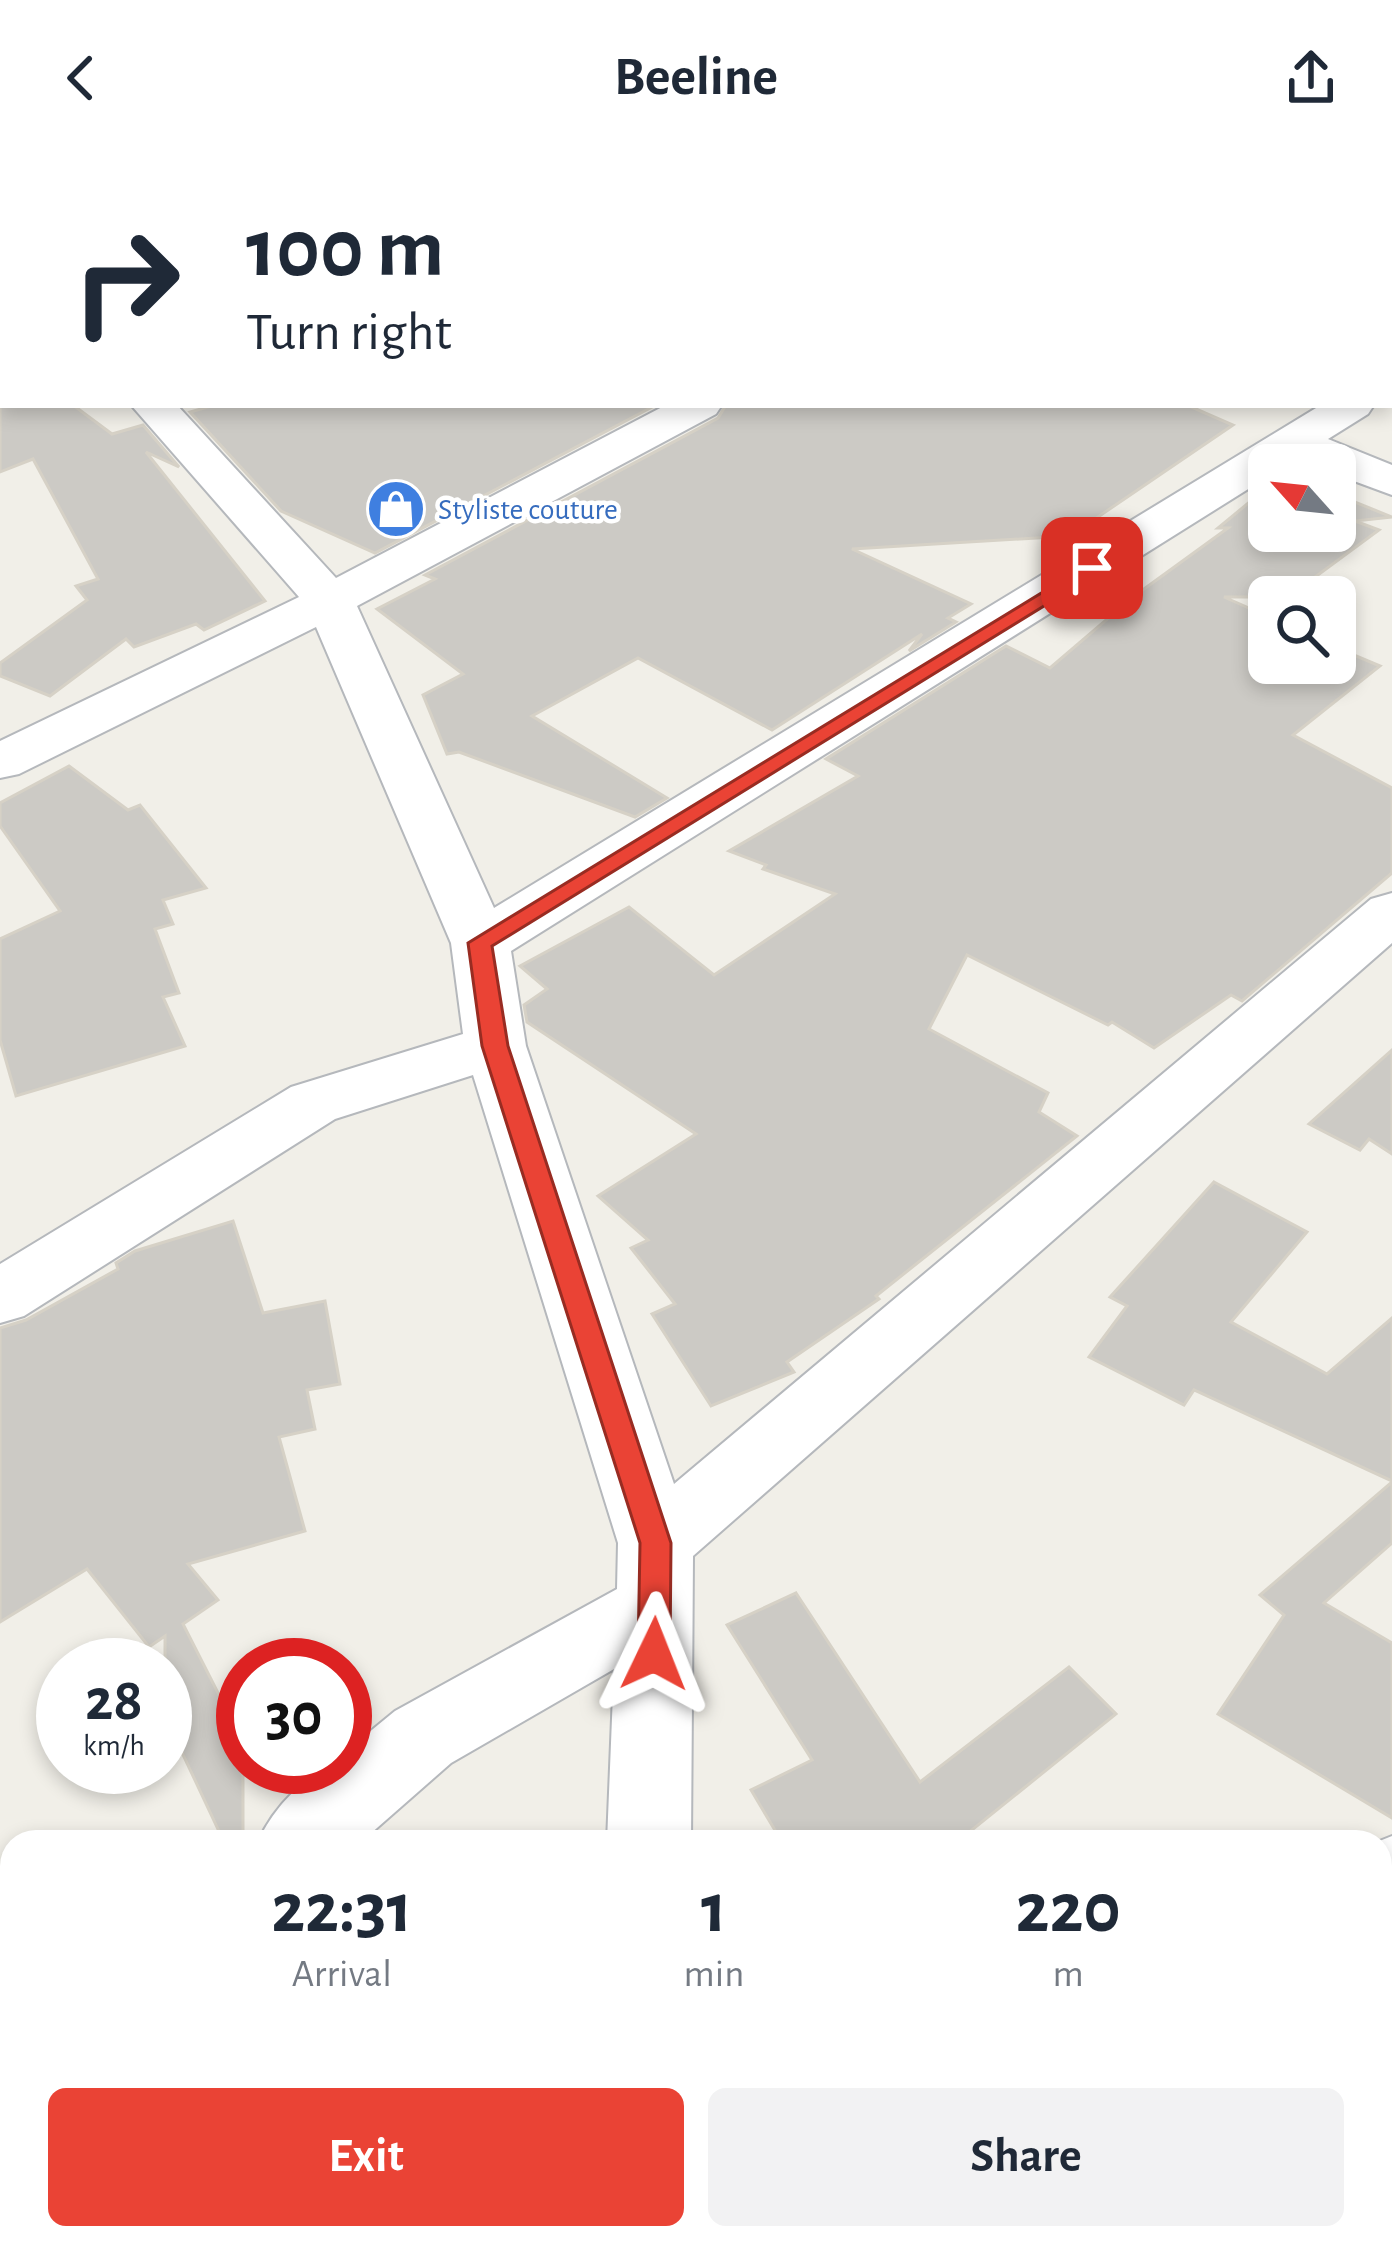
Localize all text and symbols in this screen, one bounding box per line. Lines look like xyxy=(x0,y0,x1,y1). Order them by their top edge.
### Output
icon: back xyxy=(48,45,114,111)
icon: share xyxy=(1278,45,1344,111)
text: Beeline xyxy=(614,51,778,105)
icon: right xyxy=(48,204,204,360)
text: 100 m xyxy=(246,208,444,292)
text: Turn right xyxy=(246,306,452,360)
north arrow xyxy=(1248,444,1356,552)
map controls xyxy=(1248,444,1356,684)
shop icon: Styliste couture xyxy=(365,478,427,540)
place label: Styliste couture xyxy=(438,495,618,525)
pin xyxy=(1041,517,1143,619)
icon: arrive xyxy=(1059,535,1125,601)
button: search xyxy=(1248,576,1356,684)
position arrow xyxy=(591,1591,717,1717)
speed limit sign: 30 xyxy=(216,1638,372,1794)
text: 28 xyxy=(85,1671,143,1731)
text: km/h xyxy=(83,1731,145,1761)
text: 22:31 xyxy=(271,1873,412,1945)
text: 1 xyxy=(701,1873,727,1945)
text: 220 xyxy=(1016,1873,1121,1945)
text: Arrival xyxy=(292,1955,392,1994)
text: min xyxy=(684,1955,744,1994)
text: m xyxy=(1053,1955,1084,1994)
button: Exit xyxy=(48,2088,684,2226)
button: Share xyxy=(708,2088,1344,2226)

